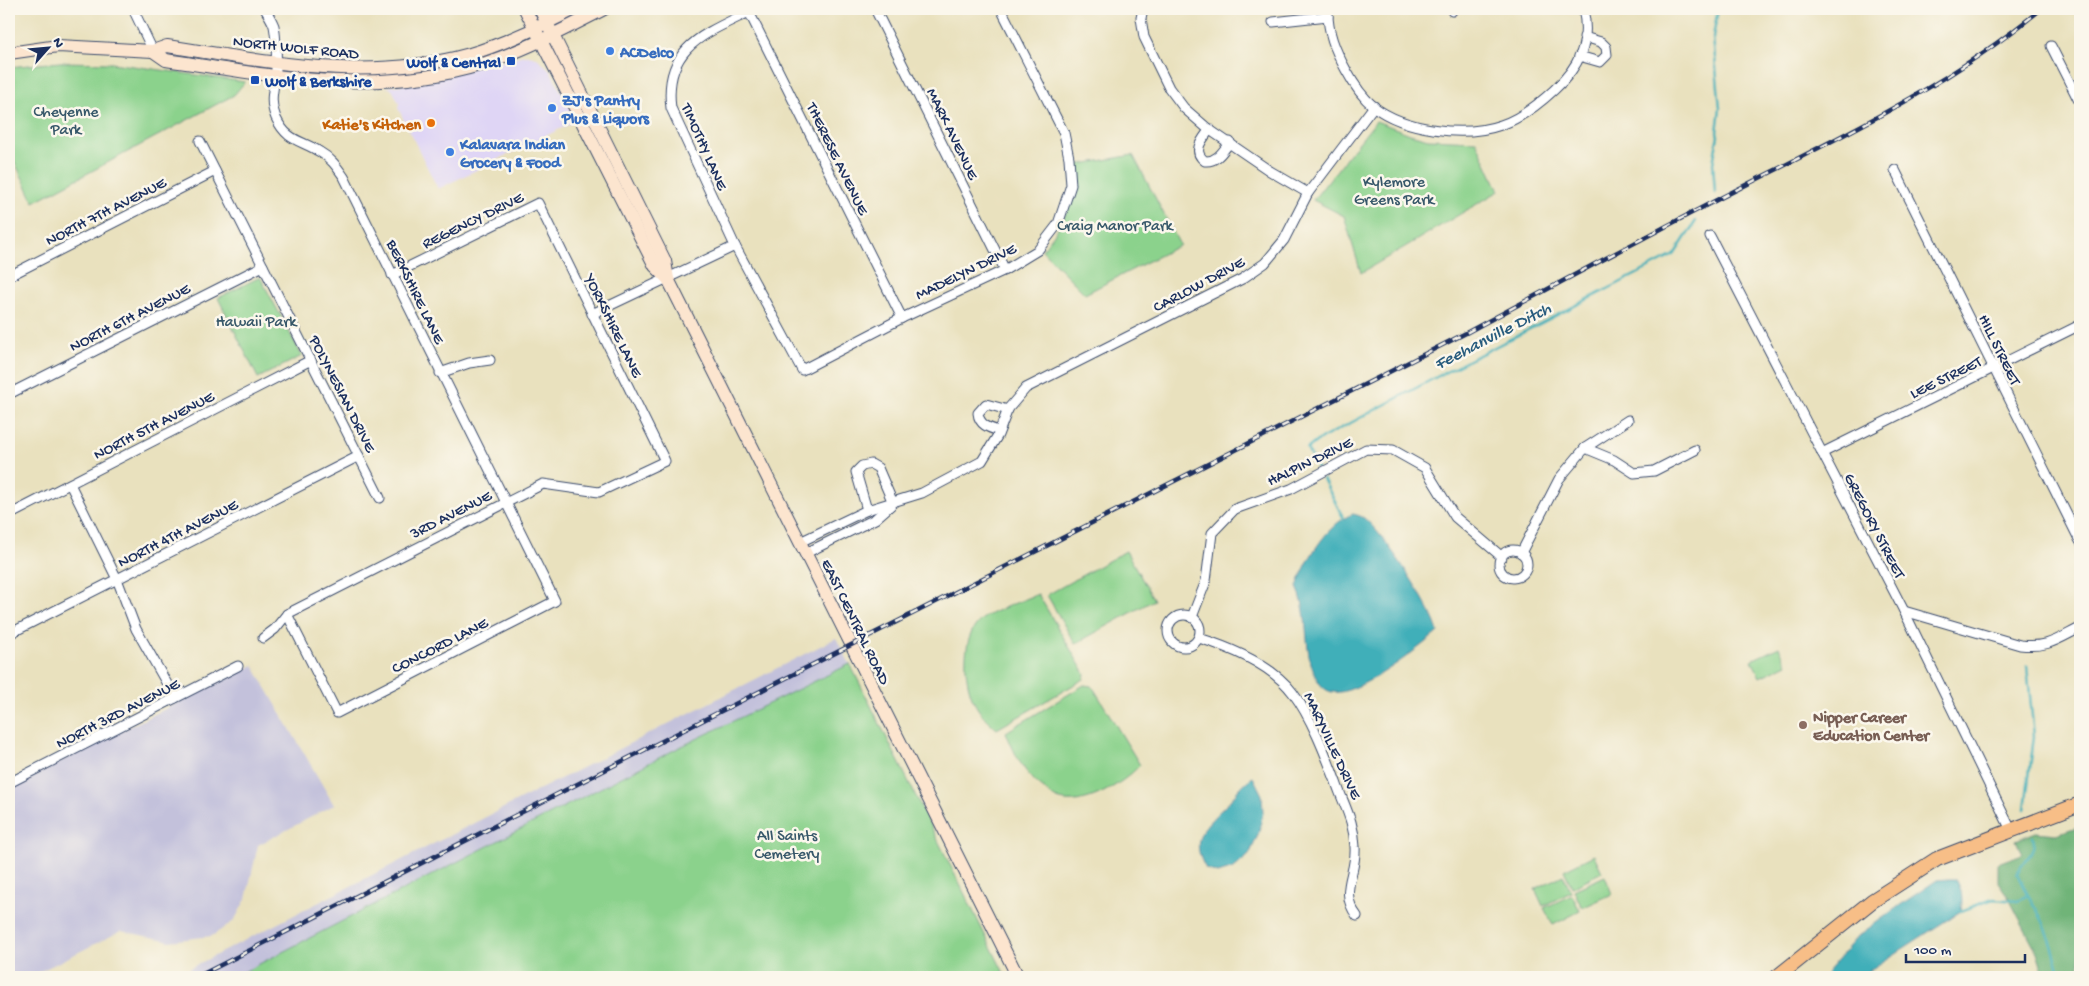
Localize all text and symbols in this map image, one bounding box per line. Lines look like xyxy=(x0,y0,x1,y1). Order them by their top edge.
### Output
north arrow xyxy=(22,22,72,72)
street label: NORTH WOLF ROAD xyxy=(232,33,360,66)
text: N xyxy=(48,35,67,51)
marker: ACDelco xyxy=(604,45,616,57)
place label: ACDelco xyxy=(619,45,675,64)
place label: Wolf & Central xyxy=(406,54,501,74)
marker: Wolf & Central xyxy=(505,55,517,67)
place label: Wolf & Berkshire xyxy=(264,73,372,93)
marker: Wolf & Berkshire xyxy=(249,74,261,86)
street label: MARK AVENUE xyxy=(921,86,982,184)
place label: ZJ's Pantry Plus & Liquors xyxy=(561,93,650,130)
street label: THERESE AVENUE xyxy=(800,99,872,220)
street label: TIMOTHY LANE xyxy=(675,100,731,195)
marker: ZJ's Pantry Plus & Liquors xyxy=(546,102,558,114)
park label: Cheyenne Park xyxy=(33,104,99,141)
place label: Katie's Kitchen xyxy=(322,117,421,136)
marker: Katie's Kitchen xyxy=(425,117,437,129)
place label: Kalavara Indian Grocery & Food xyxy=(459,137,566,174)
marker: Kalavara Indian Grocery & Food xyxy=(444,146,456,158)
street label: NORTH 7TH AVENUE xyxy=(43,174,171,252)
park label: Kylemore Greens Park xyxy=(1354,174,1436,211)
street label: REGENCY DRIVE xyxy=(420,189,528,255)
park label: Craig Manor Park xyxy=(1057,218,1175,237)
street label: BERKSHIRE LANE xyxy=(380,236,448,349)
street label: MADELYN DRIVE xyxy=(913,240,1021,306)
street label: CARLOW DRIVE xyxy=(1151,254,1250,318)
street label: YORKSHIRE LANE xyxy=(578,270,646,382)
street label: NORTH 6TH AVENUE xyxy=(67,280,195,358)
water label: Feehanville Ditch xyxy=(1431,299,1555,376)
street label: HILL STREET xyxy=(1973,312,2024,390)
park label: Hawaii Park xyxy=(216,314,298,333)
street label: POLYNESIAN DRIVE xyxy=(303,332,379,457)
street label: LEE STREET xyxy=(1907,353,1986,405)
street label: NORTH 5TH AVENUE xyxy=(91,388,219,466)
street label: HALPIN DRIVE xyxy=(1265,434,1357,492)
street label: GREGORY STREET xyxy=(1838,471,1908,583)
street label: 3RD AVENUE xyxy=(407,487,496,545)
street label: NORTH 4TH AVENUE xyxy=(115,496,243,574)
street label: EAST CENTRAL ROAD xyxy=(815,557,893,689)
street label: CONCORD LANE xyxy=(389,614,493,680)
street label: NORTH 3RD AVENUE xyxy=(54,675,185,755)
street label: MARYVILLE DRIVE xyxy=(1298,690,1364,804)
place label: Nipper Career Education Center xyxy=(1813,710,1931,747)
marker: Nipper Career Education Center xyxy=(1797,719,1809,731)
park label: All Saints Cemetery xyxy=(755,828,820,865)
scale bar xyxy=(1906,931,2025,963)
text: 100 m xyxy=(1913,942,1952,960)

